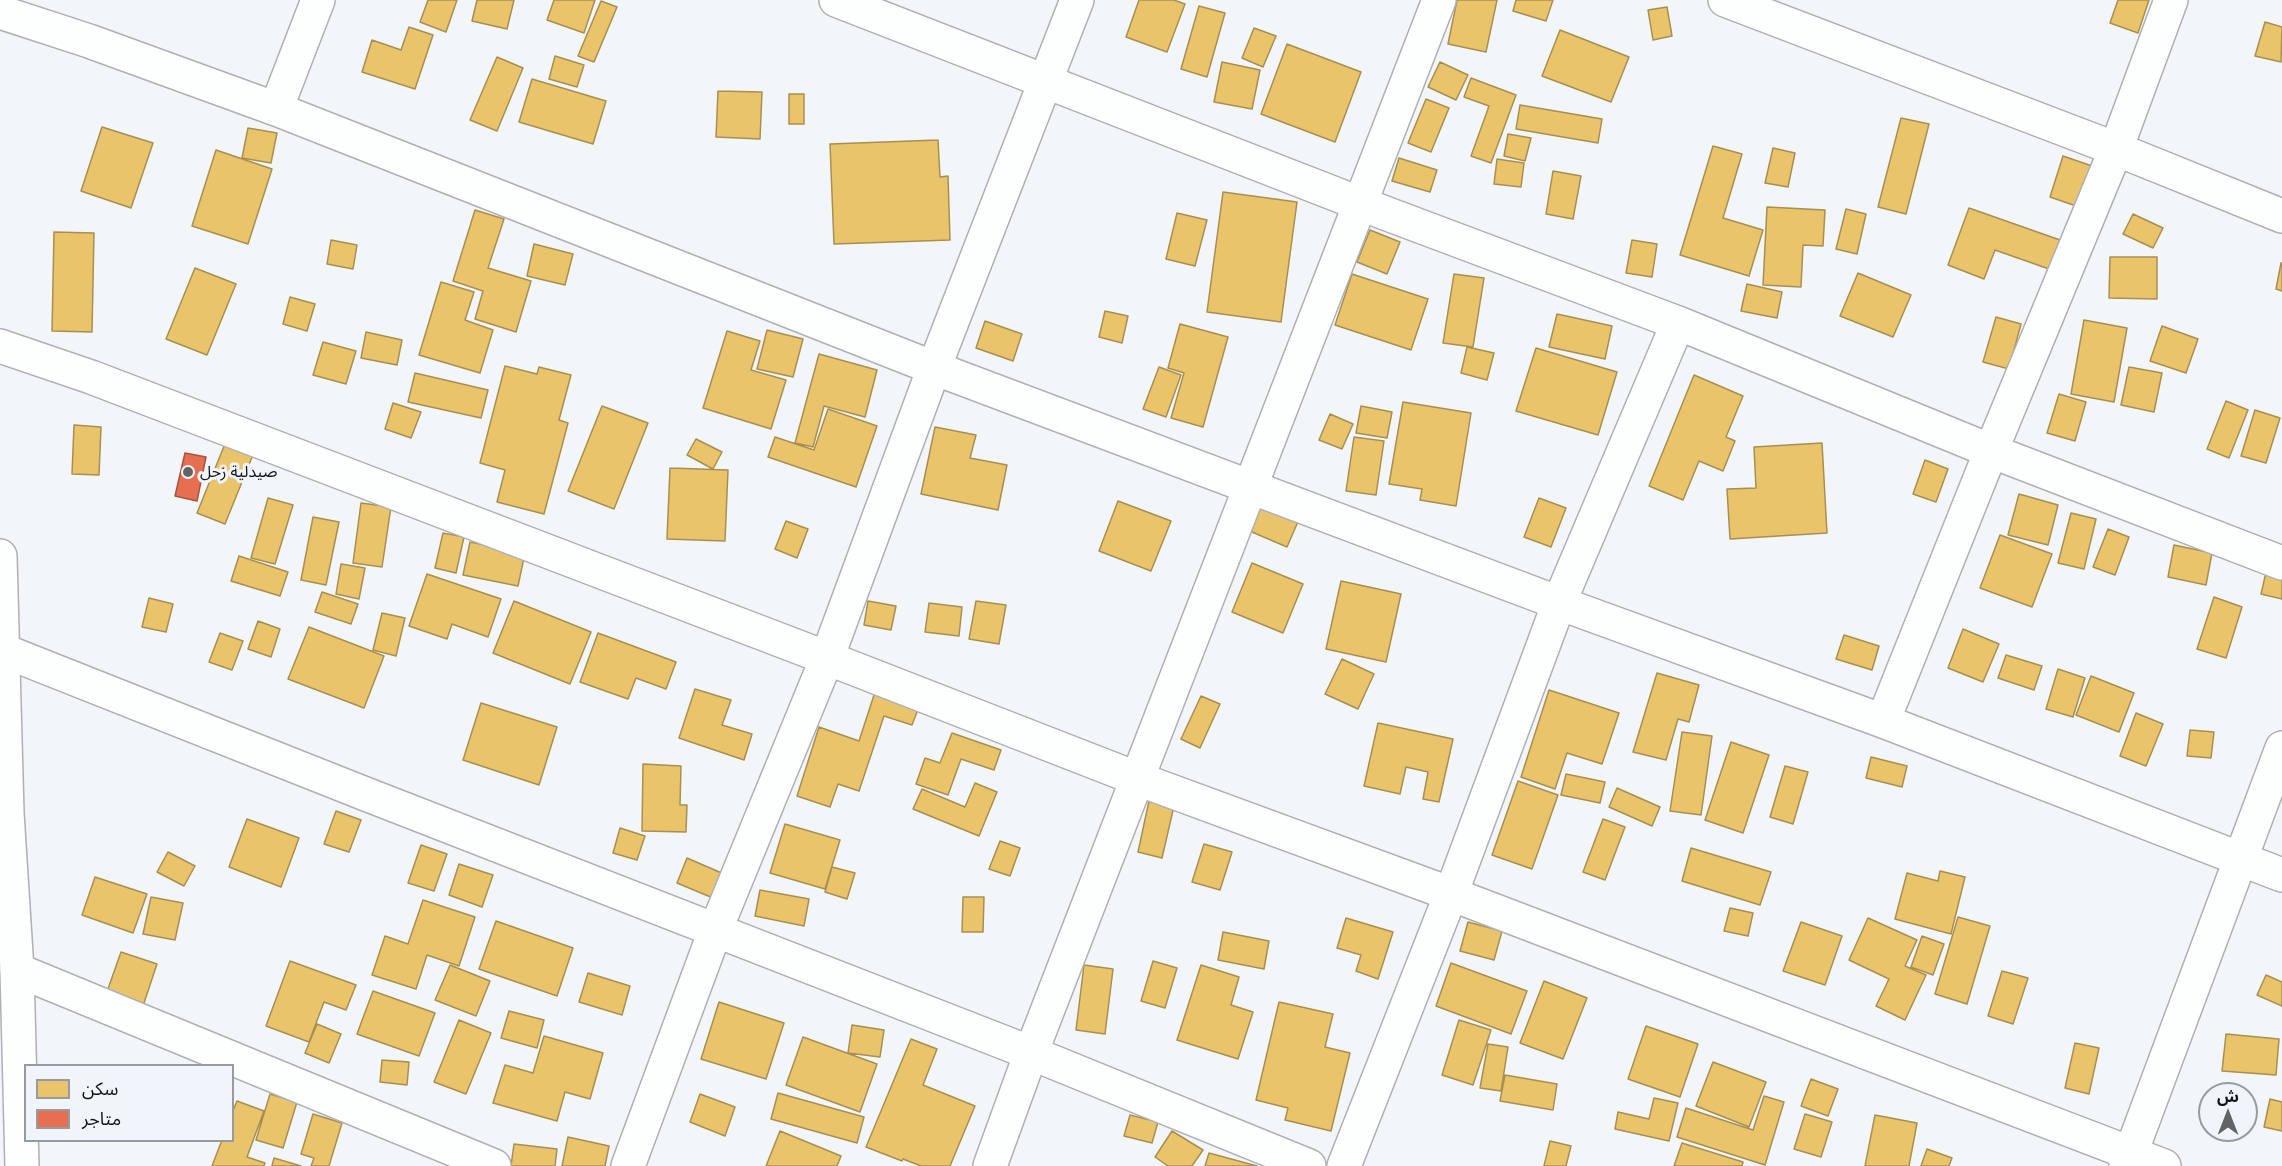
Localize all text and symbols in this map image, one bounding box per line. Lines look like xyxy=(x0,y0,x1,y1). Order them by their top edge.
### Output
place label: صيدلية زحل xyxy=(200,462,277,482)
marker: صيدلية زحل xyxy=(181,465,195,479)
legend xyxy=(24,1064,234,1142)
text: سكن xyxy=(82,1077,118,1100)
north arrow xyxy=(2198,1082,2258,1142)
text: ش xyxy=(2217,1086,2239,1106)
text: متاجر xyxy=(82,1107,121,1130)

